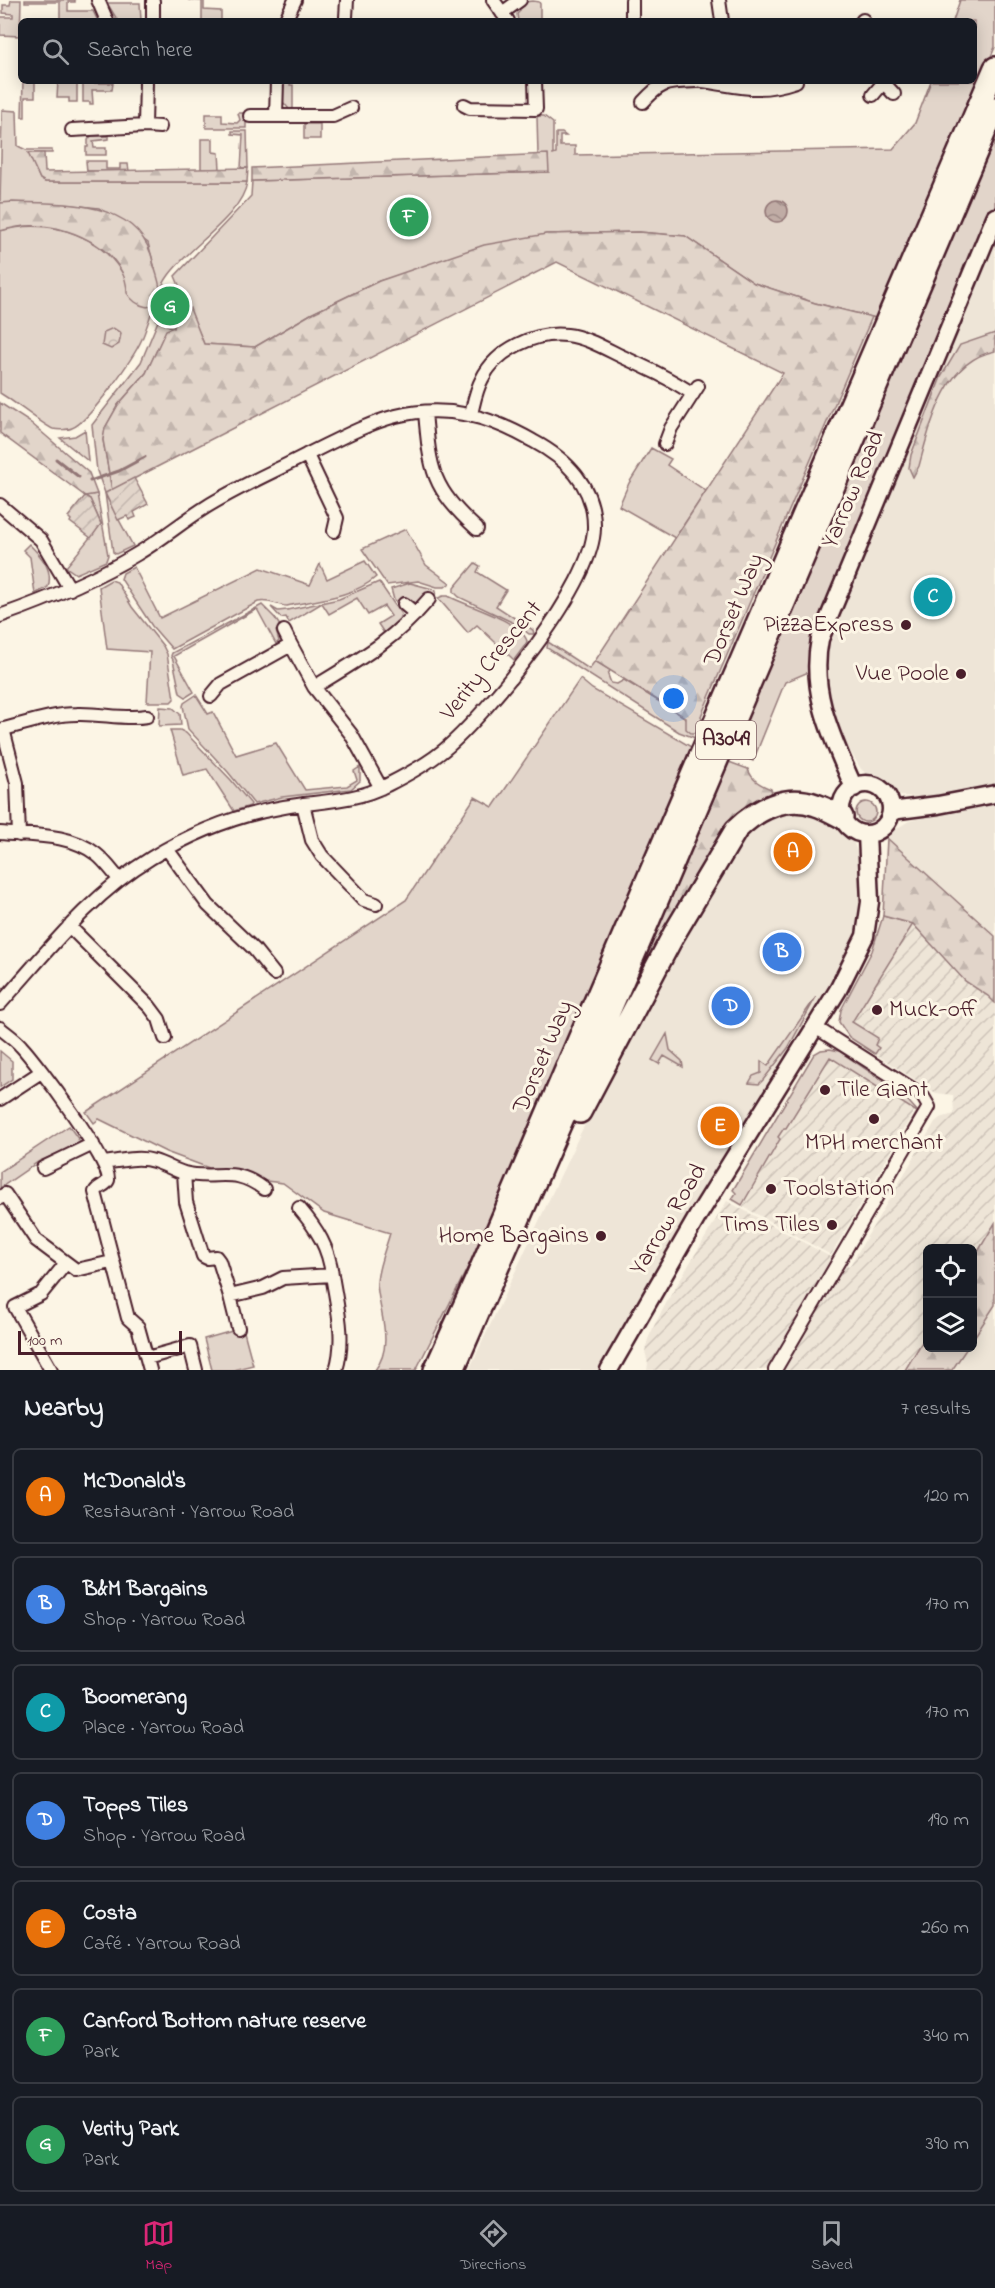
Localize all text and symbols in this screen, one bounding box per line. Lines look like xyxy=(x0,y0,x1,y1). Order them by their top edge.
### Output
search box xyxy=(18,18,977,84)
icon: search xyxy=(39,35,72,68)
text: Search here xyxy=(87,35,192,67)
pin: F xyxy=(390,194,428,240)
pin: G xyxy=(150,284,190,328)
street label: Yarrow Road xyxy=(813,425,895,554)
street label: Dorset Way xyxy=(695,548,775,673)
pin: C xyxy=(914,574,952,620)
street label: Verity Crescent xyxy=(432,593,552,730)
place label: PizzaExpress xyxy=(763,608,894,643)
marker: PizzaExpress xyxy=(899,618,913,632)
place label: Vue Poole xyxy=(855,657,949,692)
marker: Vue Poole xyxy=(954,667,968,681)
your location xyxy=(659,684,688,713)
road number: A3049 xyxy=(696,721,756,759)
pin: A xyxy=(774,830,812,874)
pin: B xyxy=(762,930,802,974)
pin: D xyxy=(712,984,750,1028)
place label: Muck-off xyxy=(889,993,978,1028)
street label: Dorset Way xyxy=(504,995,584,1120)
marker: Muck-off xyxy=(870,1003,884,1017)
place label: Tile Giant xyxy=(837,1073,928,1108)
marker: Tile Giant xyxy=(818,1083,832,1097)
pin: E xyxy=(700,1104,740,1148)
marker: MPH merchant xyxy=(867,1112,881,1126)
place label: MPH merchant xyxy=(805,1126,943,1161)
street label: Yarrow Road xyxy=(622,1157,717,1283)
place label: Toolstation xyxy=(783,1172,894,1207)
marker: Toolstation xyxy=(764,1182,778,1196)
place label: Tims Tiles xyxy=(720,1208,820,1243)
marker: Tims Tiles xyxy=(825,1218,839,1232)
place label: Home Bargains xyxy=(439,1219,589,1254)
marker: Home Bargains xyxy=(594,1229,608,1243)
map controls xyxy=(923,1244,977,1352)
button: locate xyxy=(923,1244,977,1298)
button: layers xyxy=(923,1298,977,1352)
scale bar xyxy=(18,1328,182,1356)
text: 100 m xyxy=(27,1329,62,1353)
text: Nearby xyxy=(24,1390,103,1428)
text: 7 results xyxy=(901,1395,971,1424)
text: McDonald's xyxy=(83,1466,186,1498)
text: A xyxy=(39,1482,52,1511)
text: 120 m xyxy=(924,1482,969,1511)
text: Restaurant · Yarrow Road xyxy=(83,1498,294,1527)
text: B&M Bargains xyxy=(83,1574,208,1606)
text: B xyxy=(39,1590,52,1619)
text: 170 m xyxy=(925,1590,969,1619)
text: Shop · Yarrow Road xyxy=(83,1606,245,1635)
text: Boomerang xyxy=(83,1682,187,1714)
text: C xyxy=(40,1698,51,1727)
text: 170 m xyxy=(925,1698,969,1727)
text: Place · Yarrow Road xyxy=(83,1714,244,1743)
text: Topps Tiles xyxy=(83,1790,188,1822)
text: D xyxy=(38,1806,53,1835)
text: 190 m xyxy=(927,1806,969,1835)
text: Shop · Yarrow Road xyxy=(83,1822,245,1851)
text: Costa xyxy=(83,1898,137,1930)
text: E xyxy=(39,1914,52,1943)
text: 260 m xyxy=(921,1914,969,1943)
text: Café · Yarrow Road xyxy=(83,1930,240,1959)
text: Canford Bottom nature reserve xyxy=(83,2006,366,2038)
text: F xyxy=(39,2022,52,2051)
text: 340 m xyxy=(923,2022,969,2051)
text: Park xyxy=(83,2038,119,2067)
text: Verity Park xyxy=(83,2114,179,2146)
text: G xyxy=(39,2130,52,2159)
text: 390 m xyxy=(926,2130,969,2159)
text: Park xyxy=(83,2146,119,2175)
tab: Map xyxy=(142,2217,175,2277)
tab: Directions xyxy=(460,2217,526,2277)
tab: Saved xyxy=(811,2217,853,2277)

